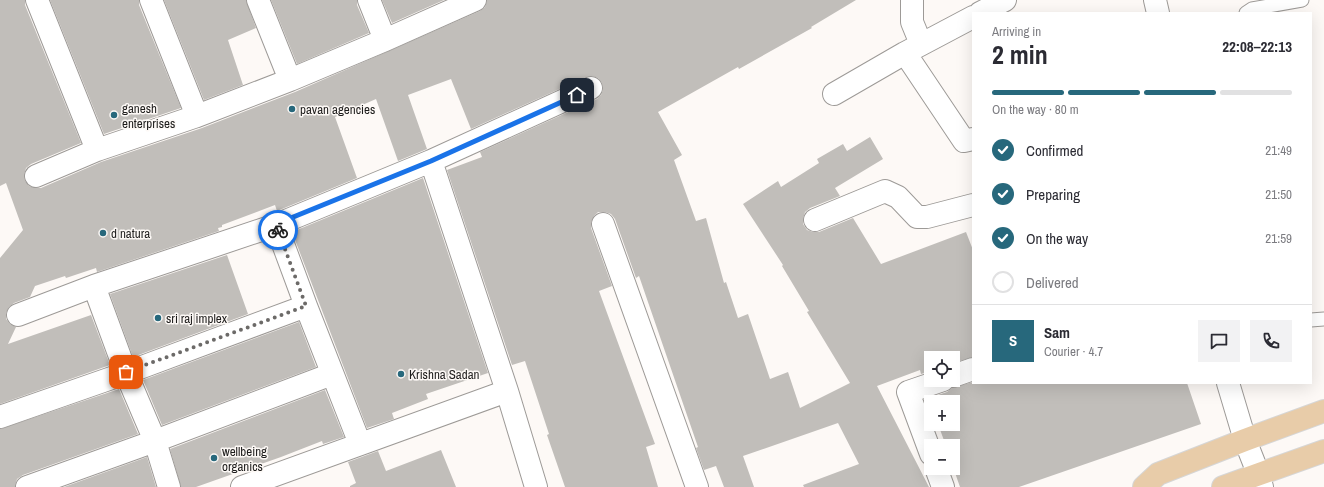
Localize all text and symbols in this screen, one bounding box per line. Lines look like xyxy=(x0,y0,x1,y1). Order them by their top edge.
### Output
text: Arriving in xyxy=(992,23,1041,40)
text: 22:08–22:13 xyxy=(1222,36,1292,57)
text: 2 min xyxy=(992,37,1048,72)
pin xyxy=(560,78,594,112)
icon: home xyxy=(566,84,588,106)
place label: ganesh enterprises xyxy=(122,100,175,132)
place label: pavan agencies xyxy=(300,101,375,118)
text: On the way · 80 m xyxy=(992,101,1079,118)
marker: pavan agencies xyxy=(287,104,297,114)
marker: ganesh enterprises xyxy=(109,110,119,120)
icon: check xyxy=(992,139,1014,161)
text: Confirmed xyxy=(1026,140,1083,161)
text: 21:49 xyxy=(1265,142,1292,159)
icon: check xyxy=(992,183,1014,205)
text: Preparing xyxy=(1026,184,1080,205)
text: 21:50 xyxy=(1265,186,1292,203)
courier xyxy=(258,210,298,250)
icon: bike xyxy=(267,219,289,241)
place label: d natura xyxy=(111,225,150,242)
icon: check xyxy=(992,227,1014,249)
marker: d natura xyxy=(98,228,108,238)
text: On the way xyxy=(1026,228,1088,249)
text: 21:59 xyxy=(1265,230,1292,247)
text: Delivered xyxy=(1026,272,1079,293)
place label: sri raj implex xyxy=(166,310,228,327)
marker: sri raj implex xyxy=(153,313,163,323)
button: chat xyxy=(1198,320,1240,362)
button: phone xyxy=(1250,320,1292,362)
text: Sam xyxy=(1044,322,1070,343)
text: S xyxy=(1009,330,1017,351)
text: Courier · 4.7 xyxy=(1044,343,1103,360)
map controls xyxy=(924,351,960,475)
button: locate xyxy=(924,351,960,387)
pin xyxy=(109,355,143,389)
icon: bag xyxy=(115,361,137,383)
place label: Krishna Sadan xyxy=(409,366,480,383)
marker: Krishna Sadan xyxy=(396,369,406,379)
button: + xyxy=(924,395,960,431)
button: − xyxy=(924,439,960,475)
place label: wellbeing organics xyxy=(222,443,267,475)
marker: wellbeing organics xyxy=(209,453,219,463)

